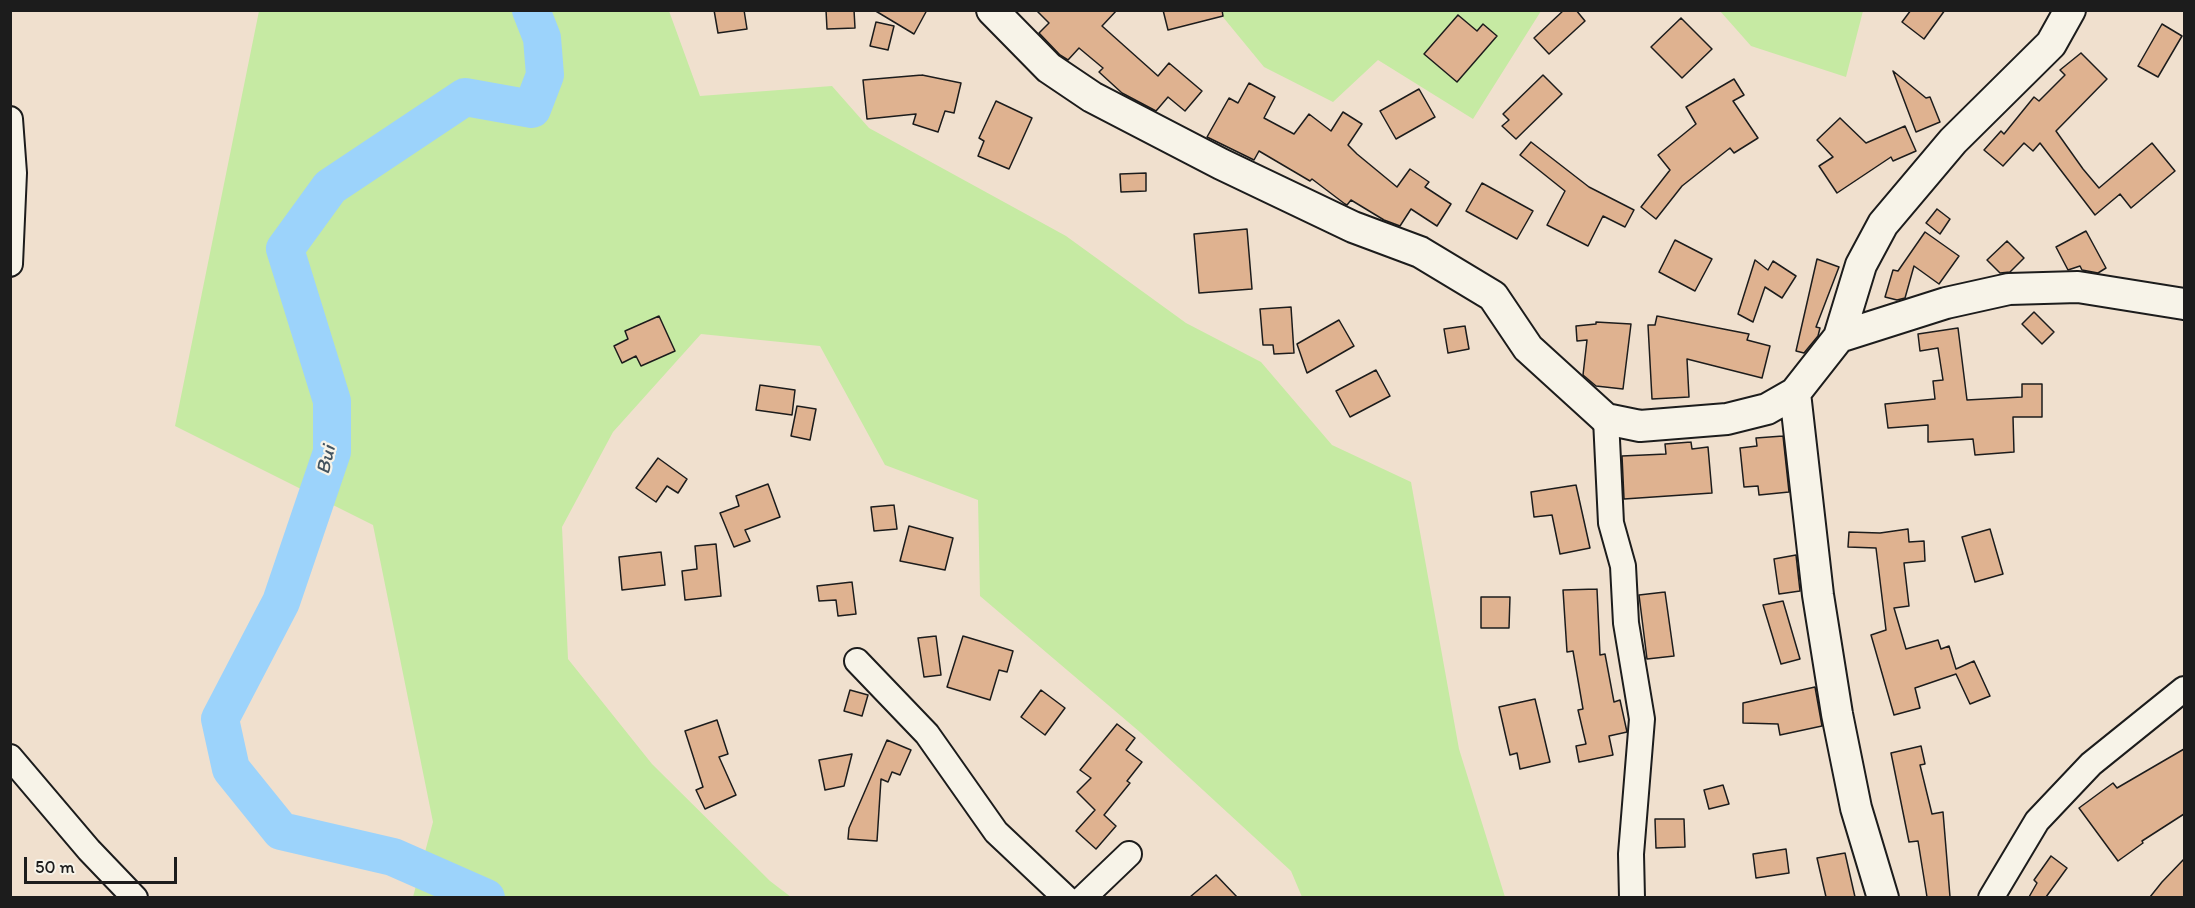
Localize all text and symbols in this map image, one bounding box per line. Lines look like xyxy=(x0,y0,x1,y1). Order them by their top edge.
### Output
water label: Bui xyxy=(312,443,342,477)
scale bar xyxy=(27,845,180,883)
text: 50 m xyxy=(35,856,75,878)

